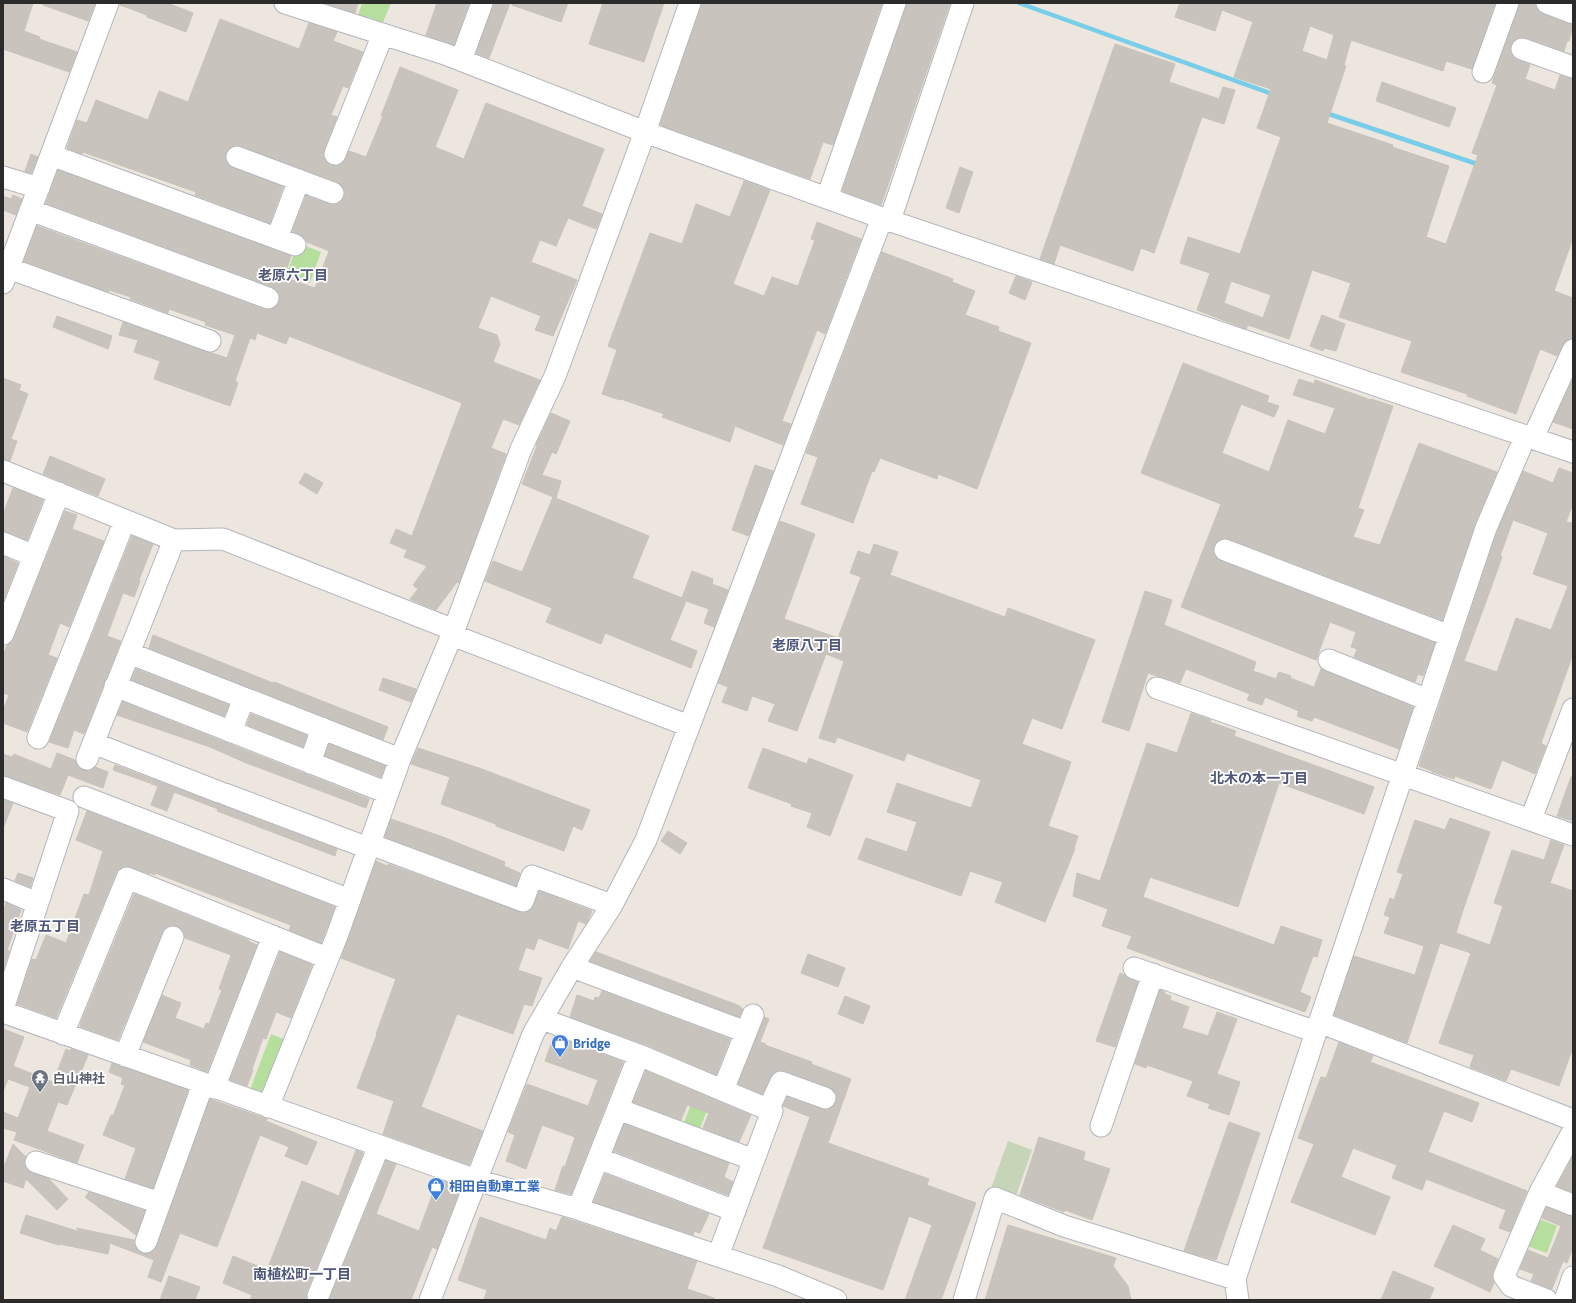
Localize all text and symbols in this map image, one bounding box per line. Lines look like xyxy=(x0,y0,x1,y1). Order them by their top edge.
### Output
district label: 老原六丁目 xyxy=(258,266,328,286)
district label: 老原八丁目 xyxy=(772,636,842,656)
district label: 北木の本一丁目 xyxy=(1210,769,1308,789)
district label: 老原五丁目 xyxy=(10,917,80,937)
shop icon: Bridge xyxy=(550,1033,570,1058)
place label: Bridge xyxy=(573,1035,611,1053)
temple icon: 白山神社 xyxy=(30,1068,50,1093)
place label: 白山神社 xyxy=(53,1070,105,1088)
shop icon: 相田自動車工業 xyxy=(426,1176,446,1201)
place label: 相田自動車工業 xyxy=(449,1178,540,1196)
district label: 南植松町一丁目 xyxy=(253,1265,351,1285)

